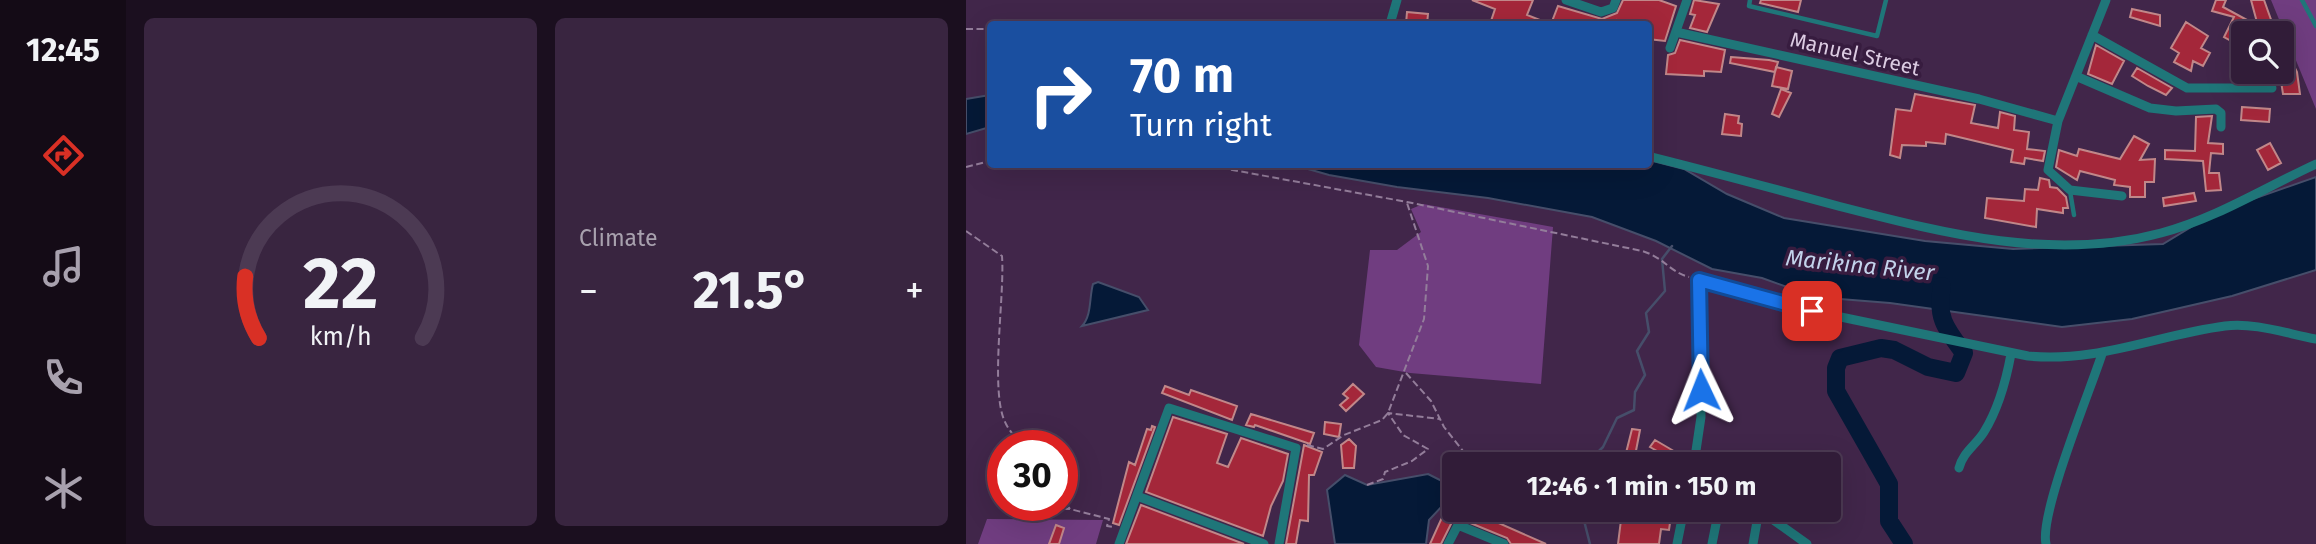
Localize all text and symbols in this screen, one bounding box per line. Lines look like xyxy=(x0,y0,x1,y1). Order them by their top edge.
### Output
map controls xyxy=(2231,21,2294,84)
button: search xyxy=(2231,21,2294,84)
street label: Manuel Street xyxy=(1788,26,1923,82)
text: 12:45 xyxy=(26,31,100,69)
text: 70 m xyxy=(1130,46,1234,105)
icon: right xyxy=(1015,49,1106,140)
text: Turn right xyxy=(1130,106,1272,144)
icon: directions xyxy=(39,131,88,180)
text: Climate xyxy=(579,224,658,252)
text: 22 xyxy=(303,240,378,327)
icon: music xyxy=(39,242,88,291)
water label: Marikina River xyxy=(1784,243,1937,287)
text: 21.5° xyxy=(693,259,810,322)
text: − xyxy=(579,268,598,314)
text: + xyxy=(905,268,924,314)
pin xyxy=(1782,281,1842,341)
icon: arrive xyxy=(1793,292,1831,330)
text: km/h xyxy=(310,322,371,352)
icon: phone xyxy=(39,353,88,402)
position arrow xyxy=(1664,353,1738,427)
speed limit sign: 30 xyxy=(987,430,1078,521)
icon: climate xyxy=(39,464,88,513)
text: 12:46 · 1 min · 150 m xyxy=(1527,471,1756,502)

